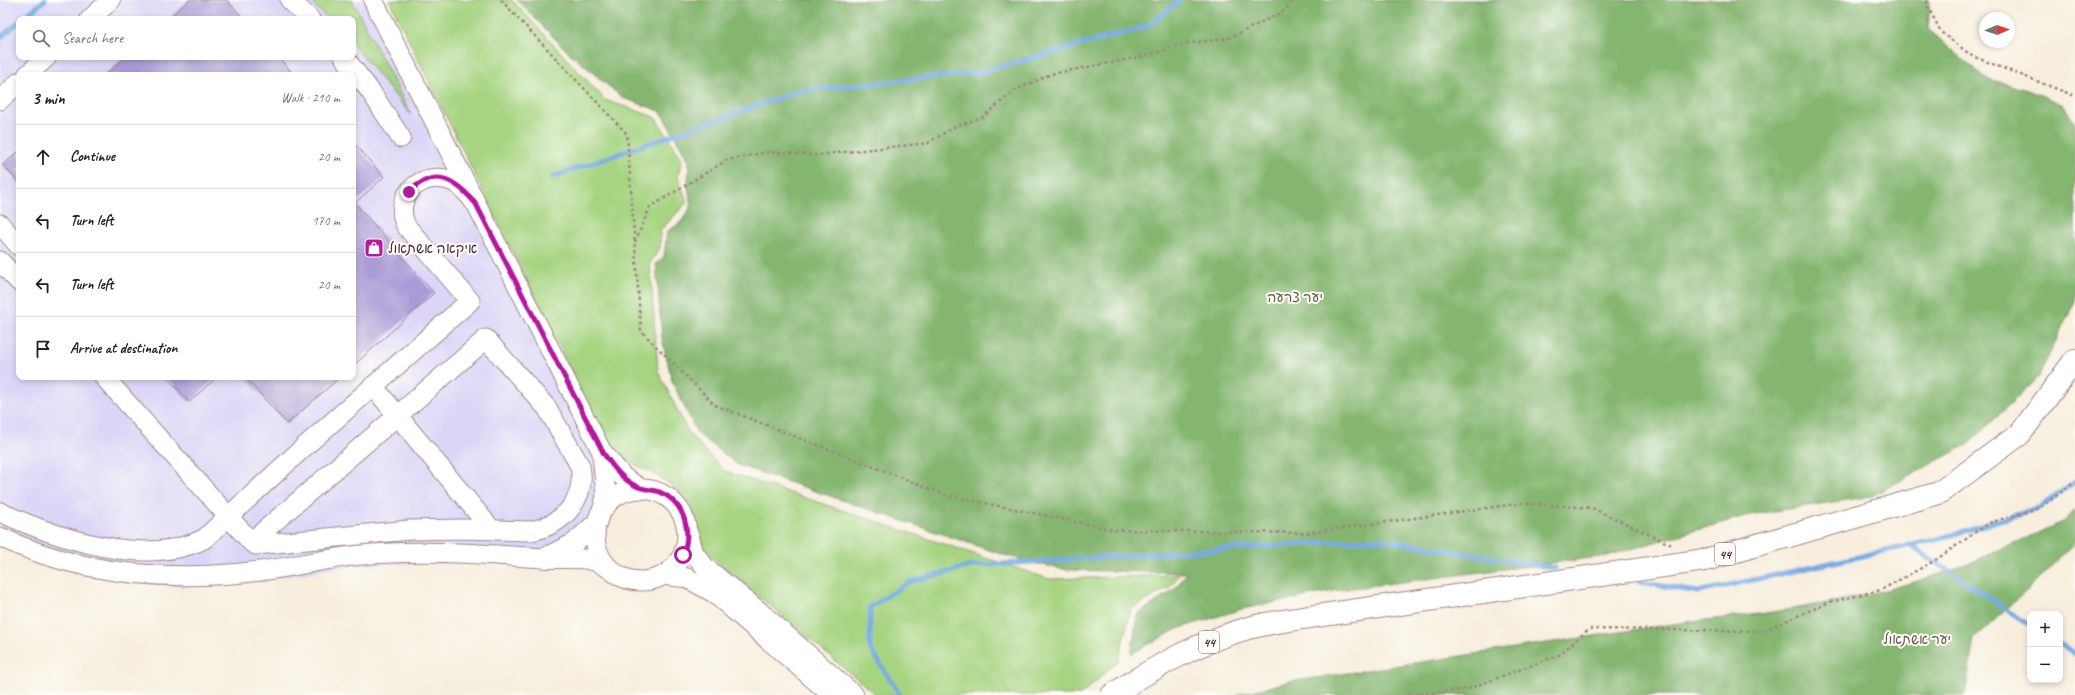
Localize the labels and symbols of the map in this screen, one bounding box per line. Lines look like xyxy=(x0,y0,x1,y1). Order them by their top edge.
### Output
north arrow xyxy=(1979,12,2015,48)
route end xyxy=(400,183,418,201)
shop icon: איקאה אשתאול xyxy=(363,237,385,259)
place label: איקאה אשתאול xyxy=(388,240,477,257)
park label: יער צרעה xyxy=(1267,289,1323,306)
road number: 44 xyxy=(1715,543,1735,565)
route start xyxy=(674,546,692,564)
road number: 44 xyxy=(1199,631,1219,653)
park label: יער אשתאול xyxy=(1883,631,1951,648)

